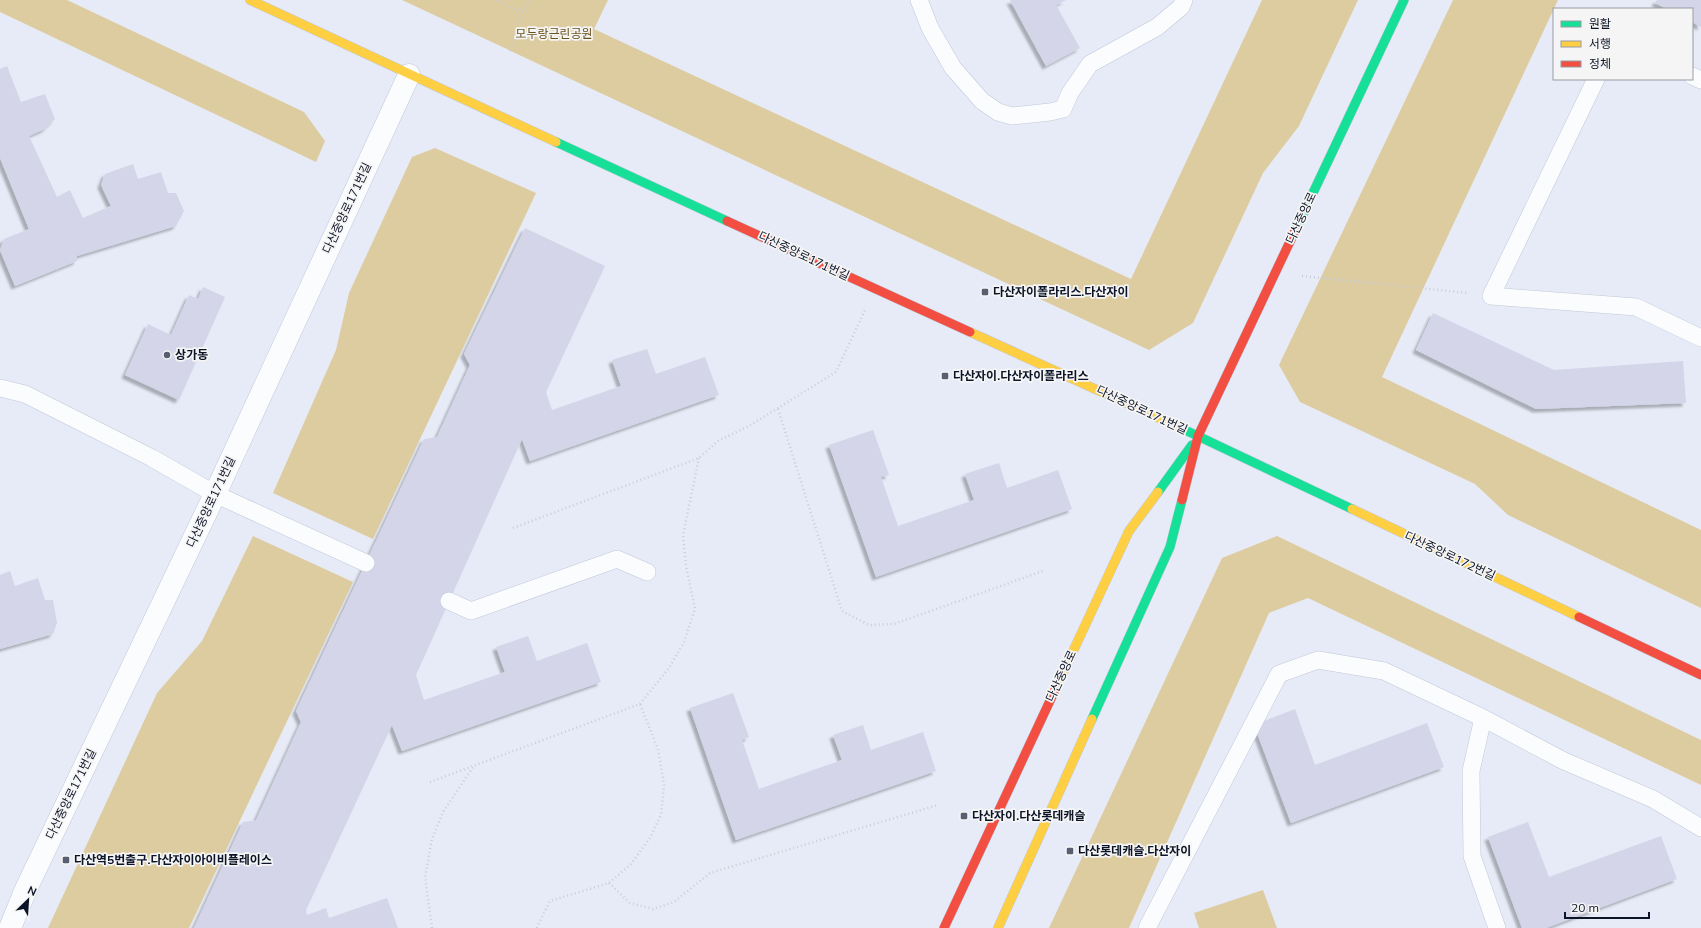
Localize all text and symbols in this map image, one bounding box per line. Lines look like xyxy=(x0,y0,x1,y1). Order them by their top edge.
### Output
legend xyxy=(1553,8,1693,80)
text: 원활 xyxy=(1589,16,1611,31)
park label: 모두랑근린공원 xyxy=(515,26,593,41)
text: 서행 xyxy=(1589,36,1611,51)
text: 정체 xyxy=(1589,56,1611,71)
street label: 다산중앙로171번길 xyxy=(319,160,374,256)
street label: 다산중앙로 xyxy=(1282,190,1319,246)
street label: 다산중앙로171번길 xyxy=(756,228,852,283)
place label: 다산자이폴라리스.다산자이 xyxy=(993,284,1128,299)
marker: 다산자이폴라리스.다산자이 xyxy=(980,287,990,297)
place label: 상가동 xyxy=(175,347,208,362)
marker: 상가동 xyxy=(162,350,172,360)
place label: 다산자이.다산자이폴라리스 xyxy=(953,368,1088,383)
marker: 다산자이.다산자이폴라리스 xyxy=(940,371,950,381)
street label: 다산중앙로171번길 xyxy=(1094,382,1190,437)
street label: 다산중앙로171번길 xyxy=(183,454,238,550)
street label: 다산중앙로172번길 xyxy=(1402,528,1498,583)
street label: 다산중앙로 xyxy=(1042,648,1079,704)
street label: 다산중앙로171번길 xyxy=(42,746,99,842)
place label: 다산자이.다산롯데캐슬 xyxy=(972,808,1085,823)
marker: 다산자이.다산롯데캐슬 xyxy=(959,811,969,821)
place label: 다산롯데캐슬.다산자이 xyxy=(1078,843,1191,858)
marker: 다산롯데캐슬.다산자이 xyxy=(1065,846,1075,856)
place label: 다산역5번출구.다산자이아이비플레이스 xyxy=(74,852,272,867)
marker: 다산역5번출구.다산자이아이비플레이스 xyxy=(61,855,71,865)
north arrow xyxy=(8,880,48,920)
text: N xyxy=(26,883,39,899)
scale bar xyxy=(1565,894,1649,920)
text: 20 m xyxy=(1571,900,1599,915)

